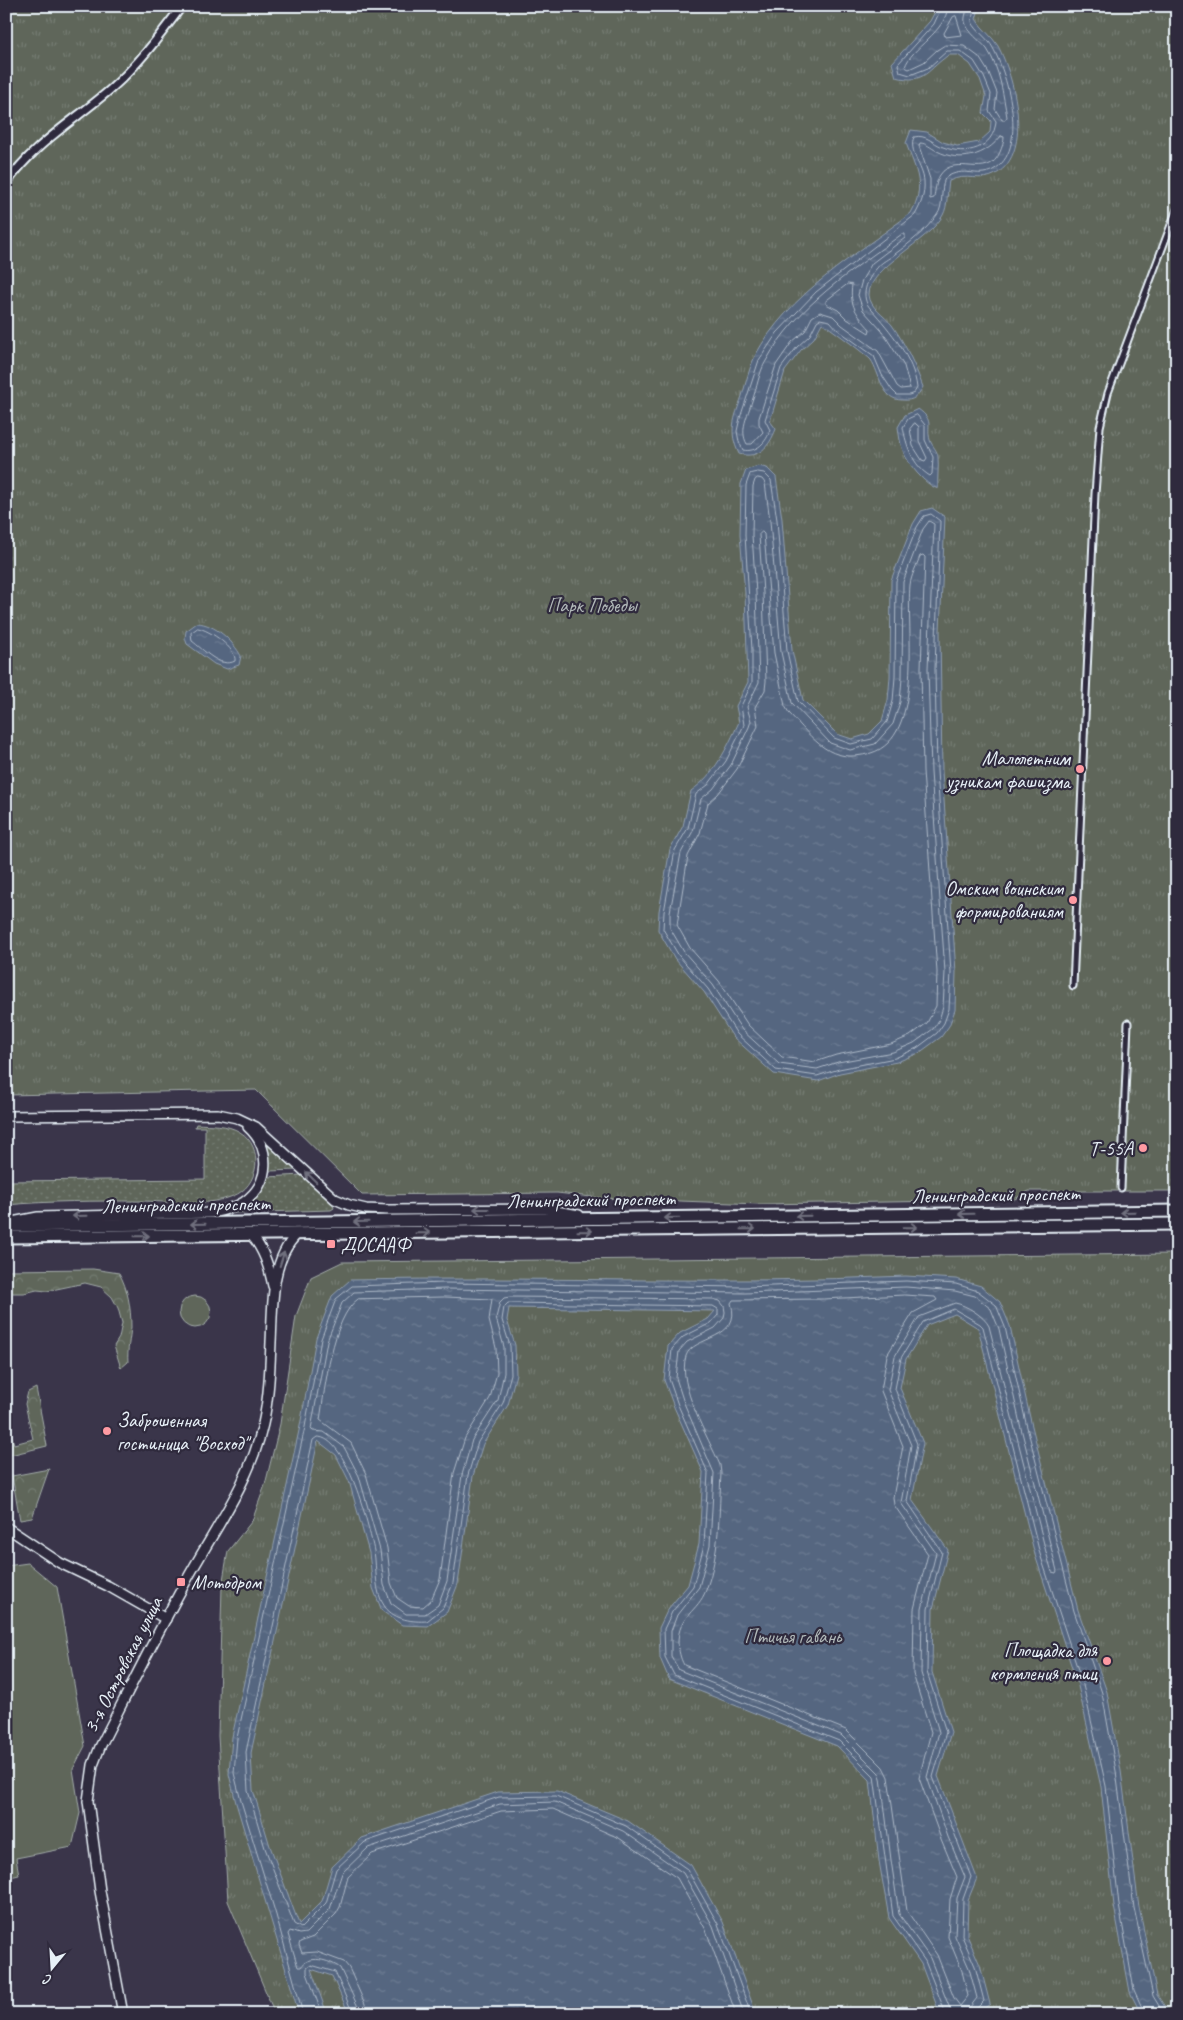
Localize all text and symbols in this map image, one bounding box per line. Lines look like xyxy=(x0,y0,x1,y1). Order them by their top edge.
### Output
park label: Парк Победы xyxy=(547,593,638,618)
place label: Малолетним узникам фашизма xyxy=(945,746,1072,795)
marker: Малолетним узникам фашизма xyxy=(1074,763,1086,775)
place label: Омским воинским формированиям xyxy=(945,876,1065,924)
marker: Омским воинским формированиям xyxy=(1067,894,1079,906)
place label: Т-55А xyxy=(1089,1136,1134,1161)
marker: Т-55А xyxy=(1137,1142,1149,1154)
one-way arrow xyxy=(305,1171,317,1183)
street label: Ленинградский проспект xyxy=(911,1181,1081,1209)
street label: Ленинградский проспект xyxy=(506,1186,676,1214)
street label: Ленинградский проспект xyxy=(101,1191,271,1219)
one-way arrow xyxy=(473,1205,489,1214)
one-way arrow xyxy=(1120,1207,1136,1217)
one-way arrow xyxy=(958,1209,974,1219)
one-way arrow xyxy=(72,1211,88,1221)
one-way arrow xyxy=(795,1211,812,1221)
one-way arrow xyxy=(664,1213,680,1223)
one-way arrow xyxy=(353,1217,370,1227)
one-way arrow xyxy=(191,1219,207,1229)
one-way arrow xyxy=(902,1222,918,1232)
one-way arrow xyxy=(739,1224,755,1234)
one-way arrow xyxy=(576,1226,593,1236)
one-way arrow xyxy=(414,1228,430,1238)
one-way arrow xyxy=(134,1231,150,1241)
place label: ДОСААФ xyxy=(341,1232,412,1257)
marker: ДОСААФ xyxy=(325,1238,337,1250)
one-way arrow xyxy=(277,1252,287,1268)
place label: Заброшенная гостиница "Восход" xyxy=(117,1408,252,1456)
marker: Заброшенная гостиница "Восход" xyxy=(101,1425,113,1437)
place label: Мотодром xyxy=(191,1570,263,1595)
marker: Мотодром xyxy=(175,1576,187,1588)
street label: 3-я Островская улица xyxy=(78,1592,169,1737)
park label: Птичья гавань xyxy=(744,1624,843,1649)
place label: Площадка для кормления птиц xyxy=(990,1638,1098,1686)
marker: Площадка для кормления птиц xyxy=(1101,1655,1113,1667)
north arrow xyxy=(28,1942,78,1992)
text: С xyxy=(40,1970,54,1989)

